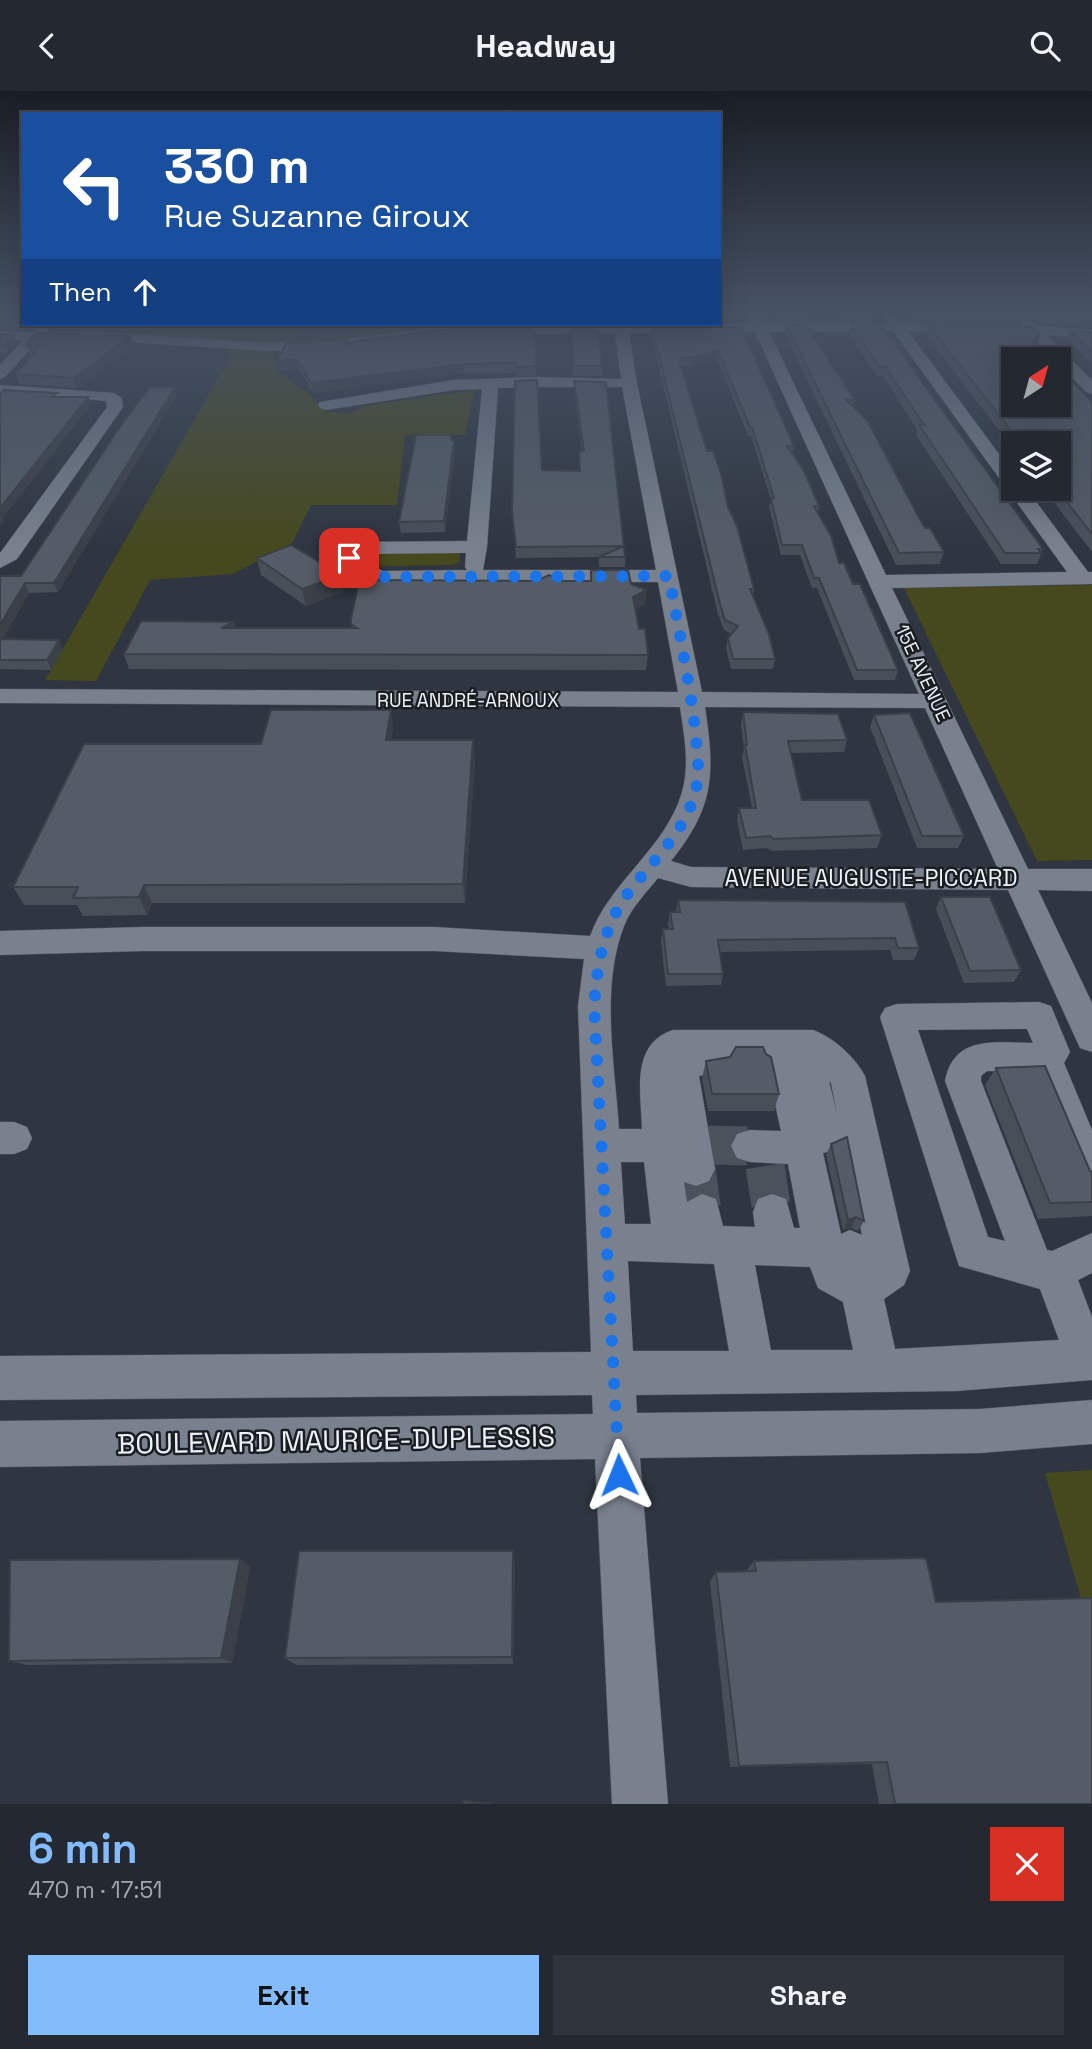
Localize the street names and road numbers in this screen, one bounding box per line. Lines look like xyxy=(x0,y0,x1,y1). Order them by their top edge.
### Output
street label: 15E AVENUE xyxy=(890,621,956,725)
street label: RUE ANDRÉ-ARNOUX xyxy=(377,688,559,713)
street label: AVENUE AUGUSTE-PICCARD xyxy=(725,863,1017,893)
street label: BOULEVARD MAURICE-DUPLESSIS xyxy=(117,1418,555,1462)

